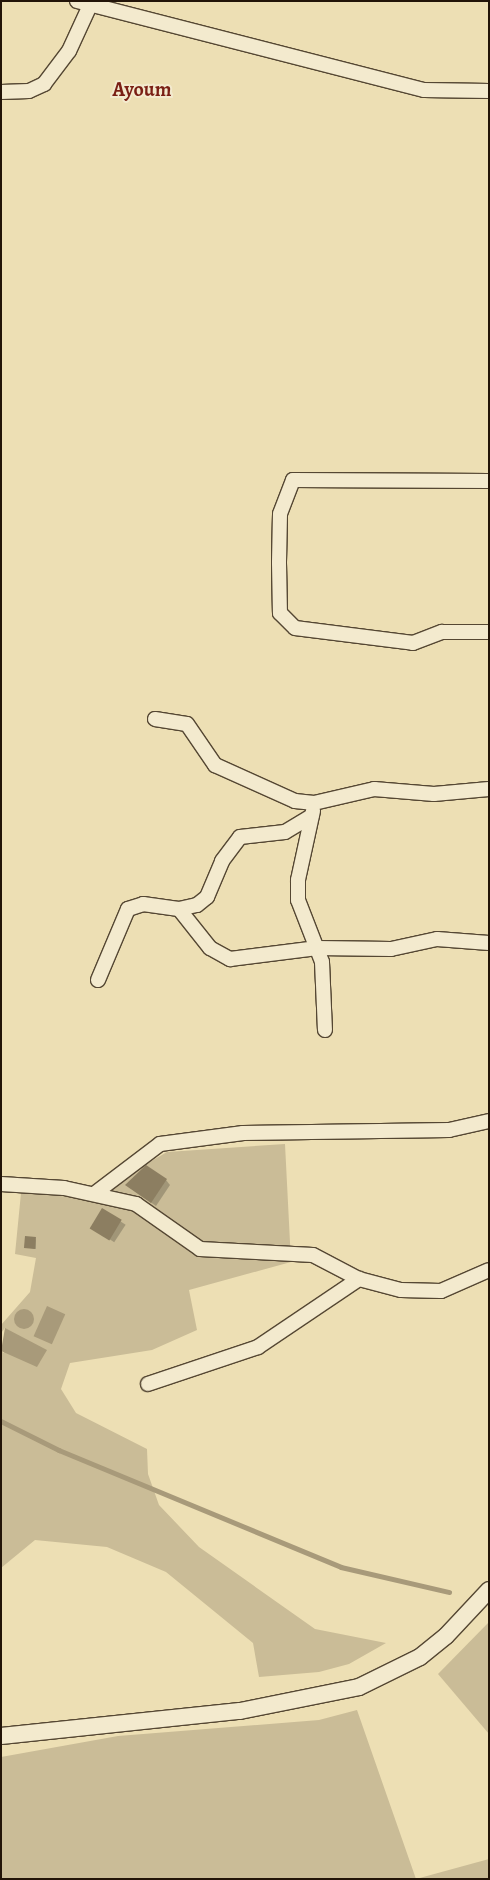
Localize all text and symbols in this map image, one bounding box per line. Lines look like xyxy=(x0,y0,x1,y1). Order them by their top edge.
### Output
district label: Ayoum xyxy=(112,77,172,101)

